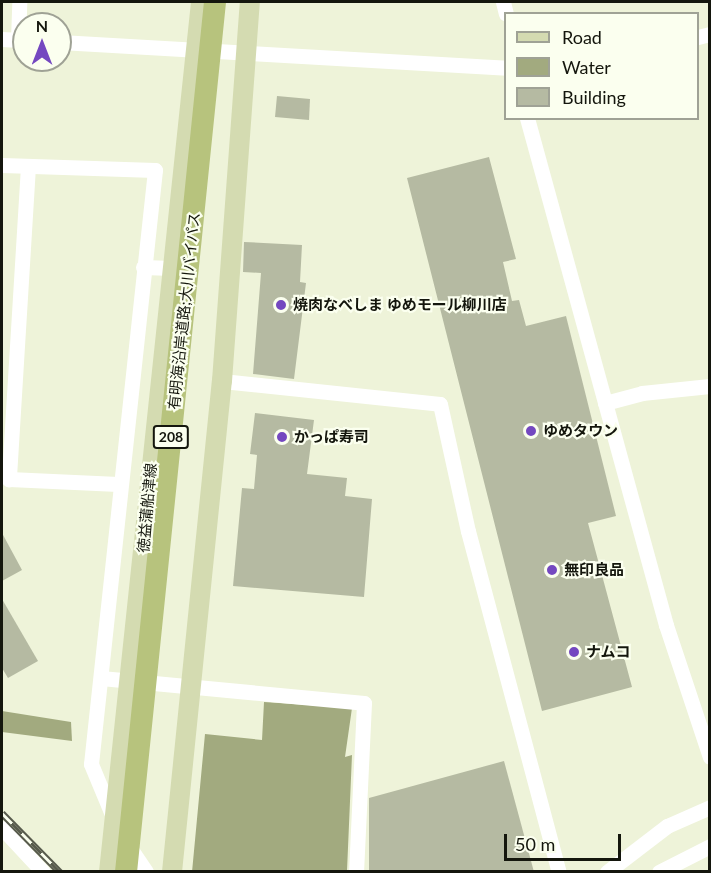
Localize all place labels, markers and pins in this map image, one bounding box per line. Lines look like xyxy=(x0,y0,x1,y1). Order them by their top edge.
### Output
place label: 焼肉なべしま ゆめモール柳川店 xyxy=(293,296,507,314)
marker: 焼肉なべしま ゆめモール柳川店 xyxy=(274,298,288,312)
place label: ゆめタウン xyxy=(543,422,618,440)
marker: ゆめタウン xyxy=(524,424,538,438)
place label: かっぱ寿司 xyxy=(294,428,369,446)
marker: かっぱ寿司 xyxy=(275,430,289,444)
place label: 無印良品 xyxy=(564,561,624,579)
marker: 無印良品 xyxy=(545,563,559,577)
place label: ナムコ xyxy=(586,643,631,661)
marker: ナムコ xyxy=(567,645,581,659)

